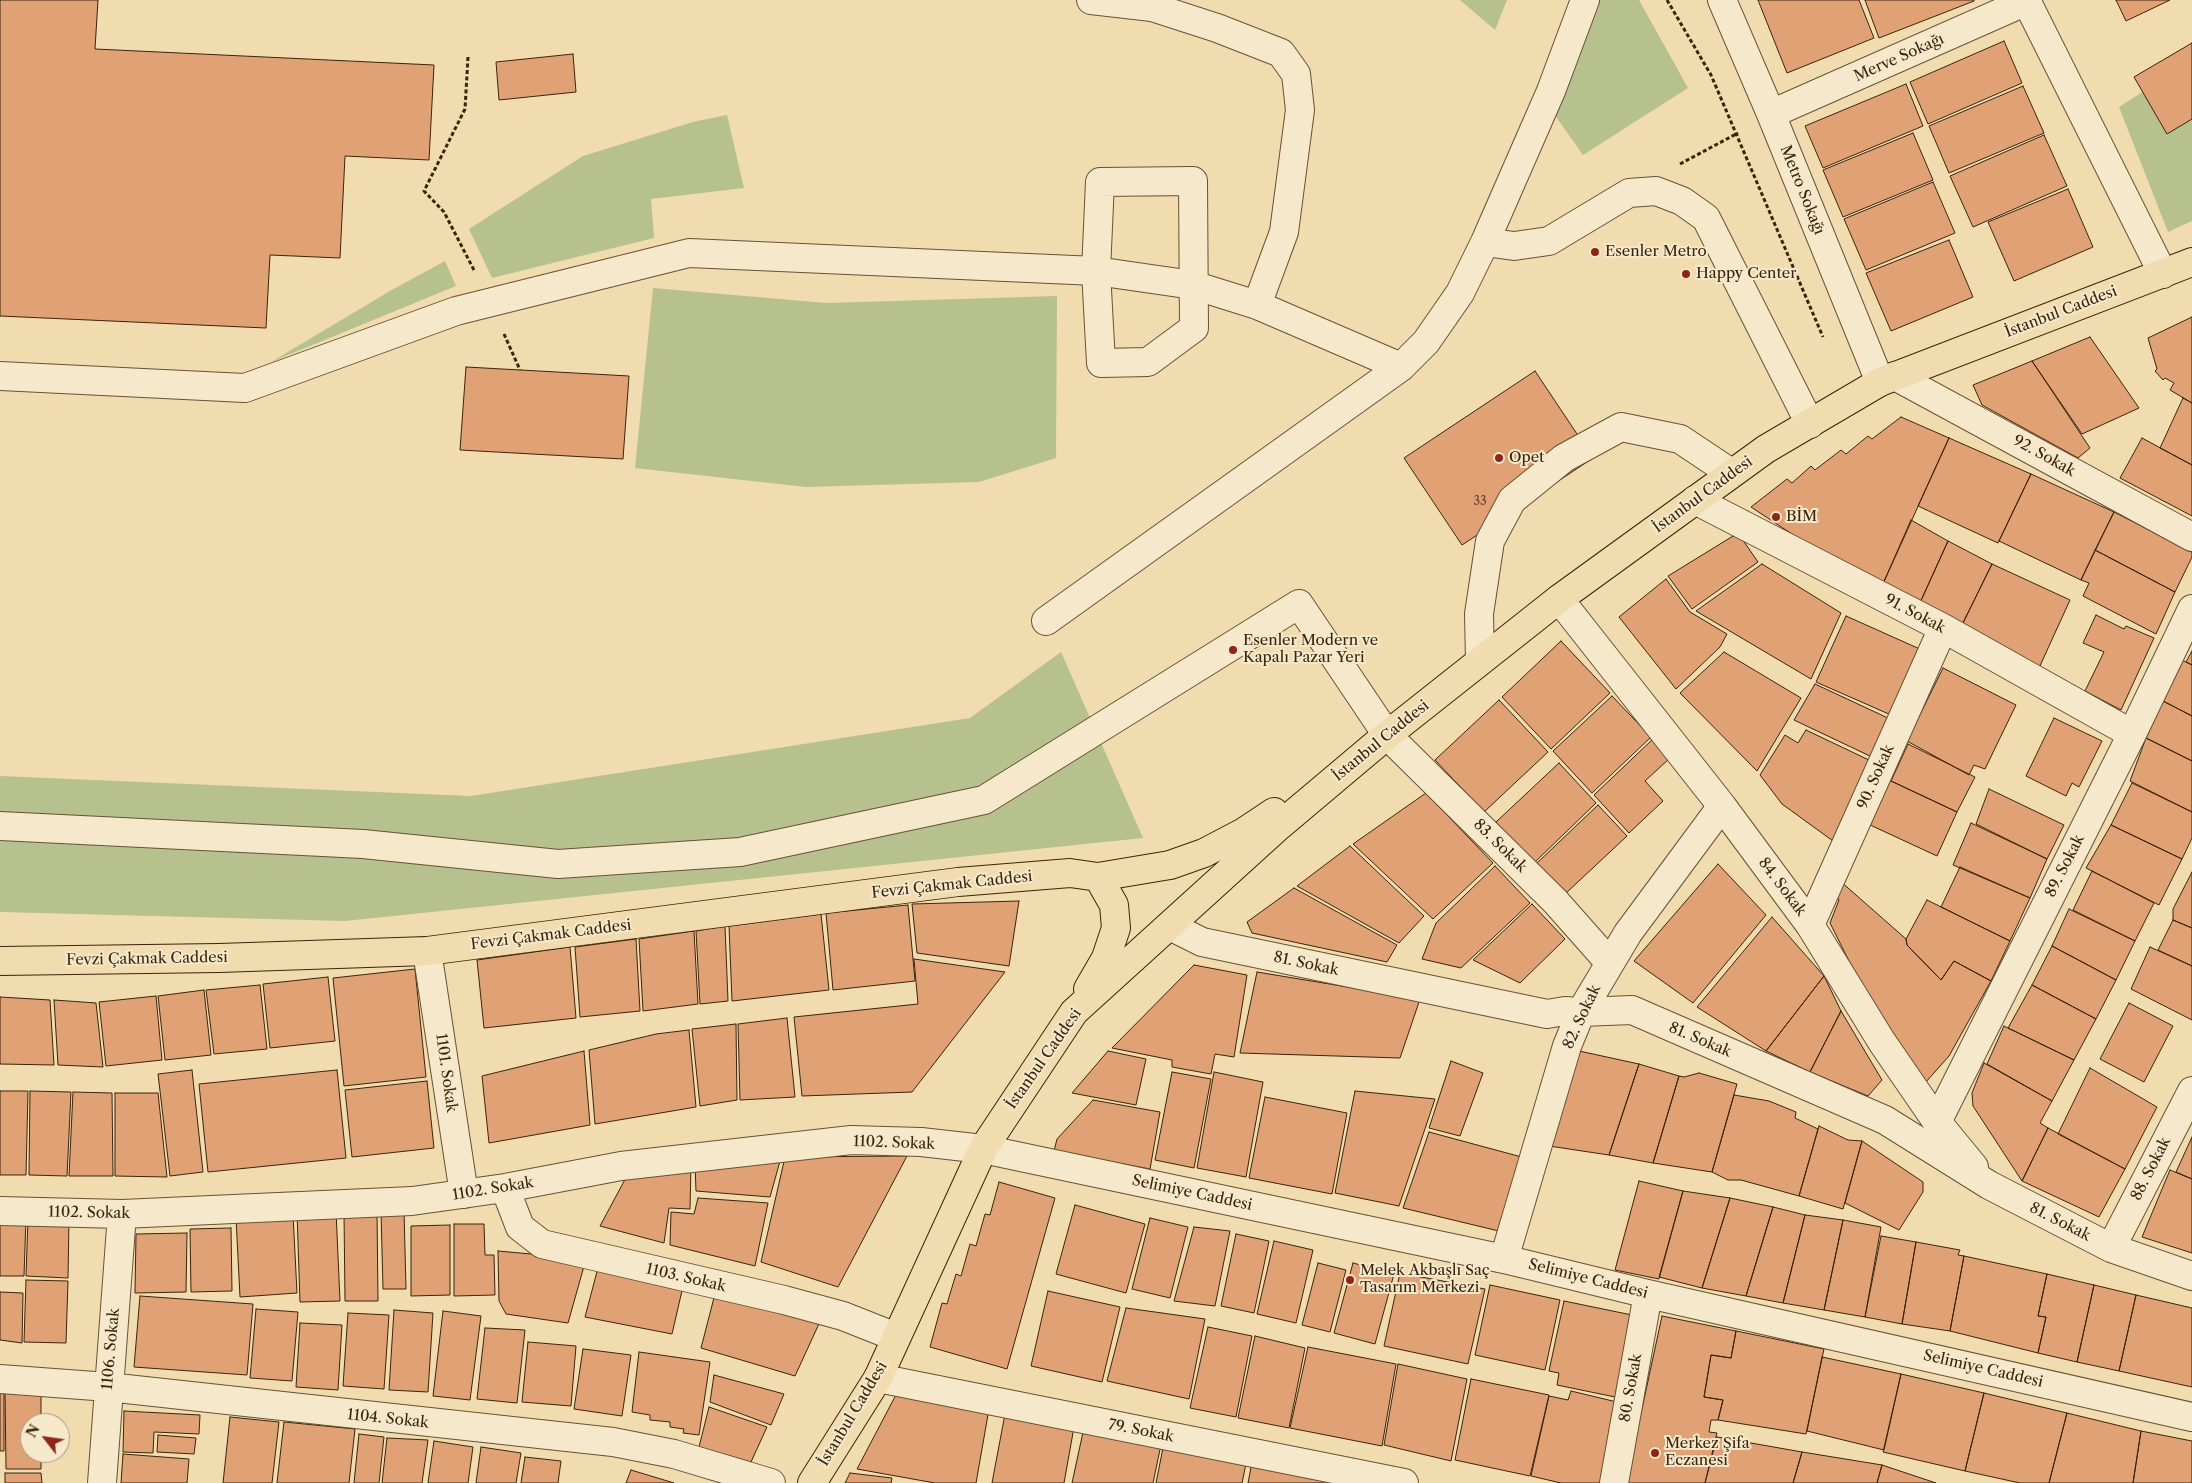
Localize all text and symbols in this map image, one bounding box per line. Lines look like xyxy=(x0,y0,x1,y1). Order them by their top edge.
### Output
street label: Merve Sokağı xyxy=(1851,30,1947,86)
street label: Metro Sokağı xyxy=(1776,143,1828,237)
place label: Esenler Metro xyxy=(1605,243,1707,261)
marker: Esenler Metro xyxy=(1589,246,1601,258)
place label: Happy Center xyxy=(1696,265,1797,283)
marker: Happy Center xyxy=(1680,268,1692,280)
street label: İstanbul Caddesi xyxy=(2002,282,2120,342)
street label: 92. Sokak xyxy=(2010,432,2078,480)
place label: Opet xyxy=(1509,449,1544,467)
marker: Opet xyxy=(1493,452,1505,464)
street label: İstanbul Caddesi xyxy=(1650,453,1756,537)
house number: 33 xyxy=(1473,495,1487,509)
place label: BİM xyxy=(1786,508,1817,526)
marker: BİM xyxy=(1770,511,1782,523)
street label: 91. Sokak xyxy=(1882,591,1948,637)
place label: Esenler Modern ve Kapalı Pazar Yeri xyxy=(1243,632,1378,667)
marker: Esenler Modern ve Kapalı Pazar Yeri xyxy=(1227,644,1239,656)
street label: İstanbul Caddesi xyxy=(1329,697,1433,785)
street label: 90. Sokak xyxy=(1854,742,1898,812)
street label: 83. Sokak xyxy=(1470,816,1530,876)
street label: 89. Sokak xyxy=(2042,832,2088,900)
street label: 84. Sokak xyxy=(1754,854,1810,920)
street label: Fevzi Çakmak Caddesi xyxy=(871,868,1033,902)
street label: Fevzi Çakmak Caddesi xyxy=(470,916,632,954)
street label: 81. Sokak xyxy=(1272,948,1340,980)
street label: Fevzi Çakmak Caddesi xyxy=(66,949,228,969)
street label: 82. Sokak xyxy=(1559,982,1605,1052)
street label: İstanbul Caddesi xyxy=(1003,1005,1085,1113)
street label: 81. Sokak xyxy=(1666,1019,1734,1061)
street label: 1101. Sokak xyxy=(432,1032,460,1114)
street label: 1102. Sokak xyxy=(853,1133,935,1153)
street label: 88. Sokak xyxy=(2127,1134,2175,1204)
street label: Selimiye Caddesi xyxy=(1130,1171,1254,1215)
street label: 1102. Sokak xyxy=(451,1174,535,1204)
street label: 81. Sokak xyxy=(2026,1199,2094,1245)
street label: 1102. Sokak xyxy=(48,1203,130,1223)
street label: Selimiye Caddesi xyxy=(1526,1255,1650,1303)
street label: 1103. Sokak xyxy=(644,1260,728,1296)
place label: Melek Akbaşlı Saç Tasarım Merkezi xyxy=(1360,1262,1490,1297)
marker: Melek Akbaşlı Saç Tasarım Merkezi xyxy=(1344,1274,1356,1286)
street label: 1106. Sokak xyxy=(98,1307,124,1391)
street label: Selimiye Caddesi xyxy=(1921,1346,2045,1392)
street label: 80. Sokak xyxy=(1616,1352,1646,1424)
street label: İstanbul Caddesi xyxy=(815,1359,891,1469)
street label: 1104. Sokak xyxy=(346,1406,430,1432)
north arrow xyxy=(20,1413,70,1463)
street label: 79. Sokak xyxy=(1107,1416,1175,1446)
text: N xyxy=(22,1421,44,1441)
place label: Merkez Şifa Eczanesi xyxy=(1665,1435,1750,1470)
marker: Merkez Şifa Eczanesi xyxy=(1649,1447,1661,1459)

